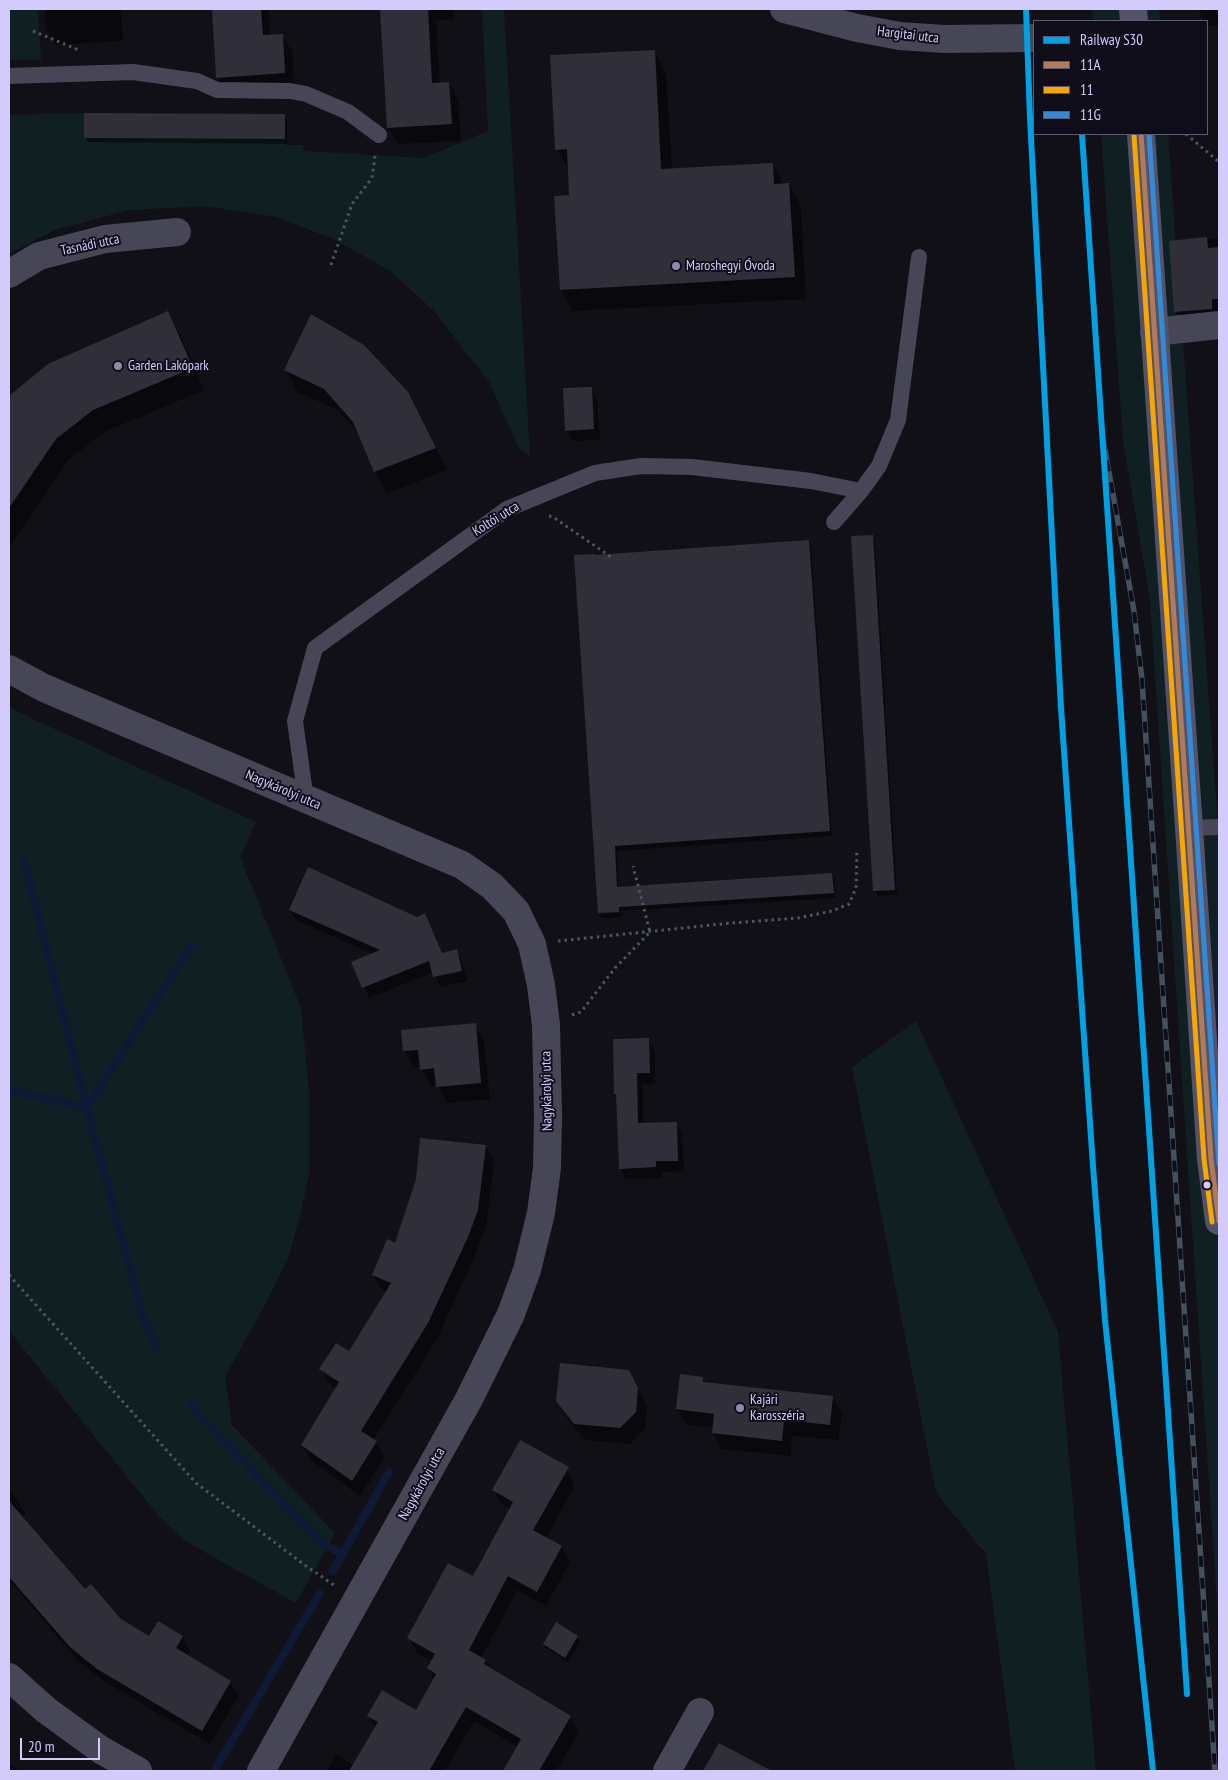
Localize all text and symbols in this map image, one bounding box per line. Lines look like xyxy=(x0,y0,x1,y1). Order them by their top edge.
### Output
legend xyxy=(1033,20,1208,135)
street label: Hargitai utca xyxy=(876,23,940,47)
text: Railway S30 xyxy=(1080,30,1143,49)
text: 11A xyxy=(1080,55,1101,74)
text: 11 xyxy=(1080,80,1094,99)
text: 11G xyxy=(1080,105,1101,124)
street label: Tasnádi utca xyxy=(59,231,121,259)
place label: Maroshegyi Óvoda xyxy=(686,258,775,274)
marker: Maroshegyi Óvoda xyxy=(670,260,682,272)
place label: Garden Lakópark xyxy=(128,358,209,374)
marker: Garden Lakópark xyxy=(112,360,124,372)
street label: Koltói utca xyxy=(470,498,522,540)
street label: Nagykárolyi utca xyxy=(243,767,323,813)
street label: Nagykárolyi utca xyxy=(538,1051,556,1131)
unlabelled marker xyxy=(1202,1180,1212,1190)
place label: Kajári Karosszéria xyxy=(750,1392,805,1424)
marker: Kajári Karosszéria xyxy=(734,1402,746,1414)
street label: Nagykárolyi utca xyxy=(395,1445,449,1523)
scale bar xyxy=(22,1728,102,1760)
text: 20 m xyxy=(28,1737,54,1756)

